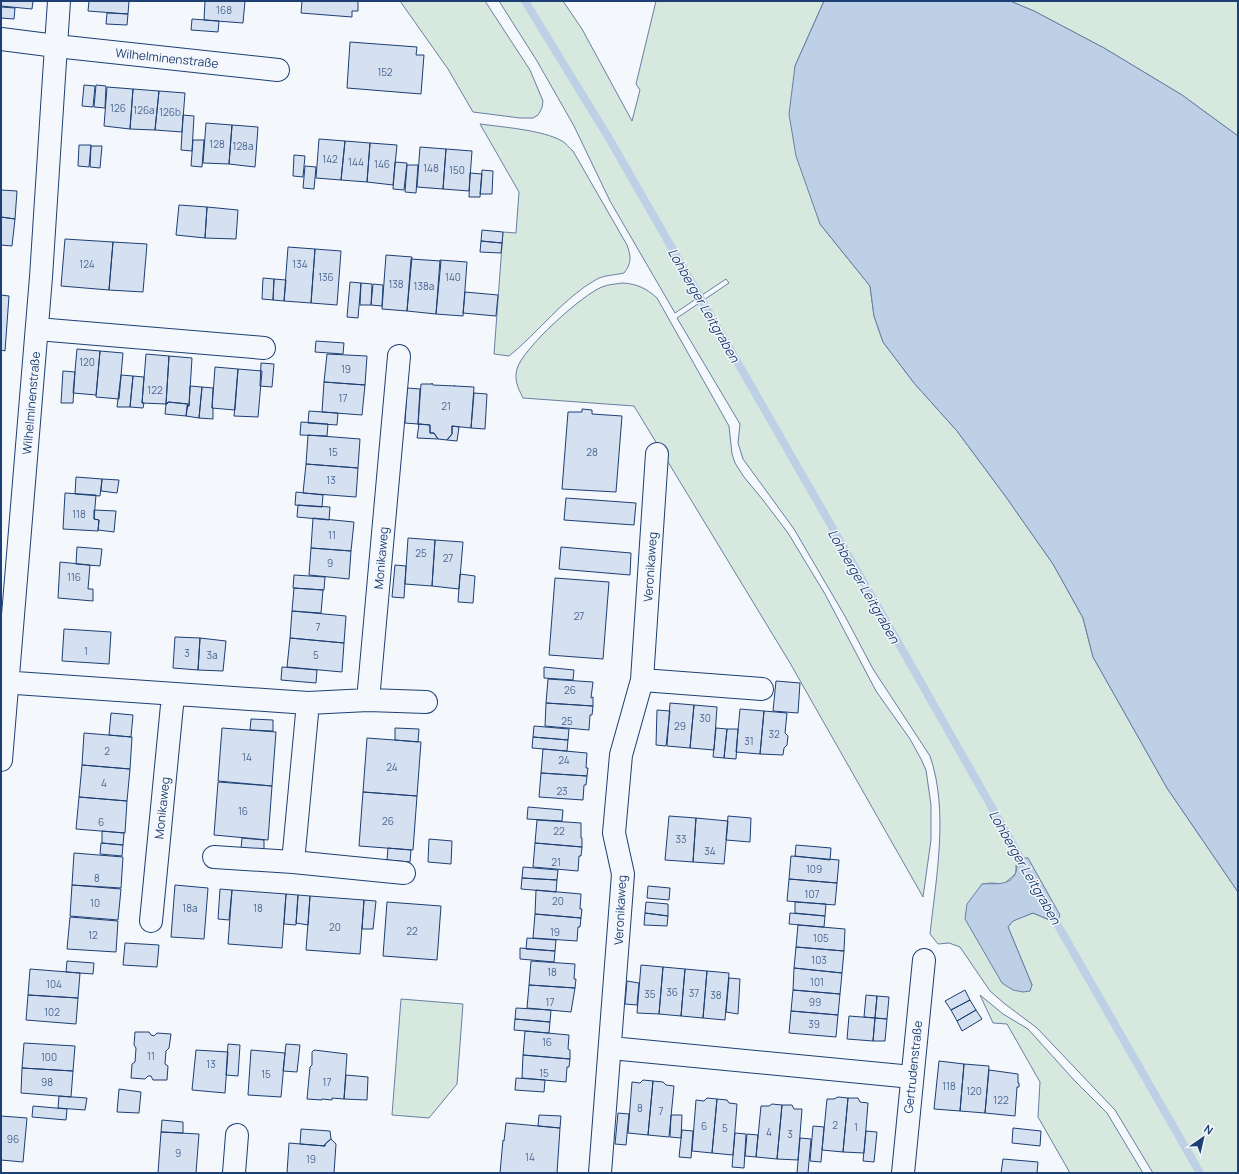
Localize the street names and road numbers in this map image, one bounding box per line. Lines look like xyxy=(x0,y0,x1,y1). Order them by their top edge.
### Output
street label: Wilhelminenstraße xyxy=(115,44,219,72)
street label: Wilhelminenstraße xyxy=(18,351,44,455)
street label: Monikaweg xyxy=(370,526,392,590)
street label: Veronikaweg xyxy=(639,531,661,603)
street label: Monikaweg xyxy=(150,776,174,840)
street label: Veronikaweg xyxy=(610,874,630,946)
street label: Gertrudenstraße xyxy=(900,1020,926,1114)

